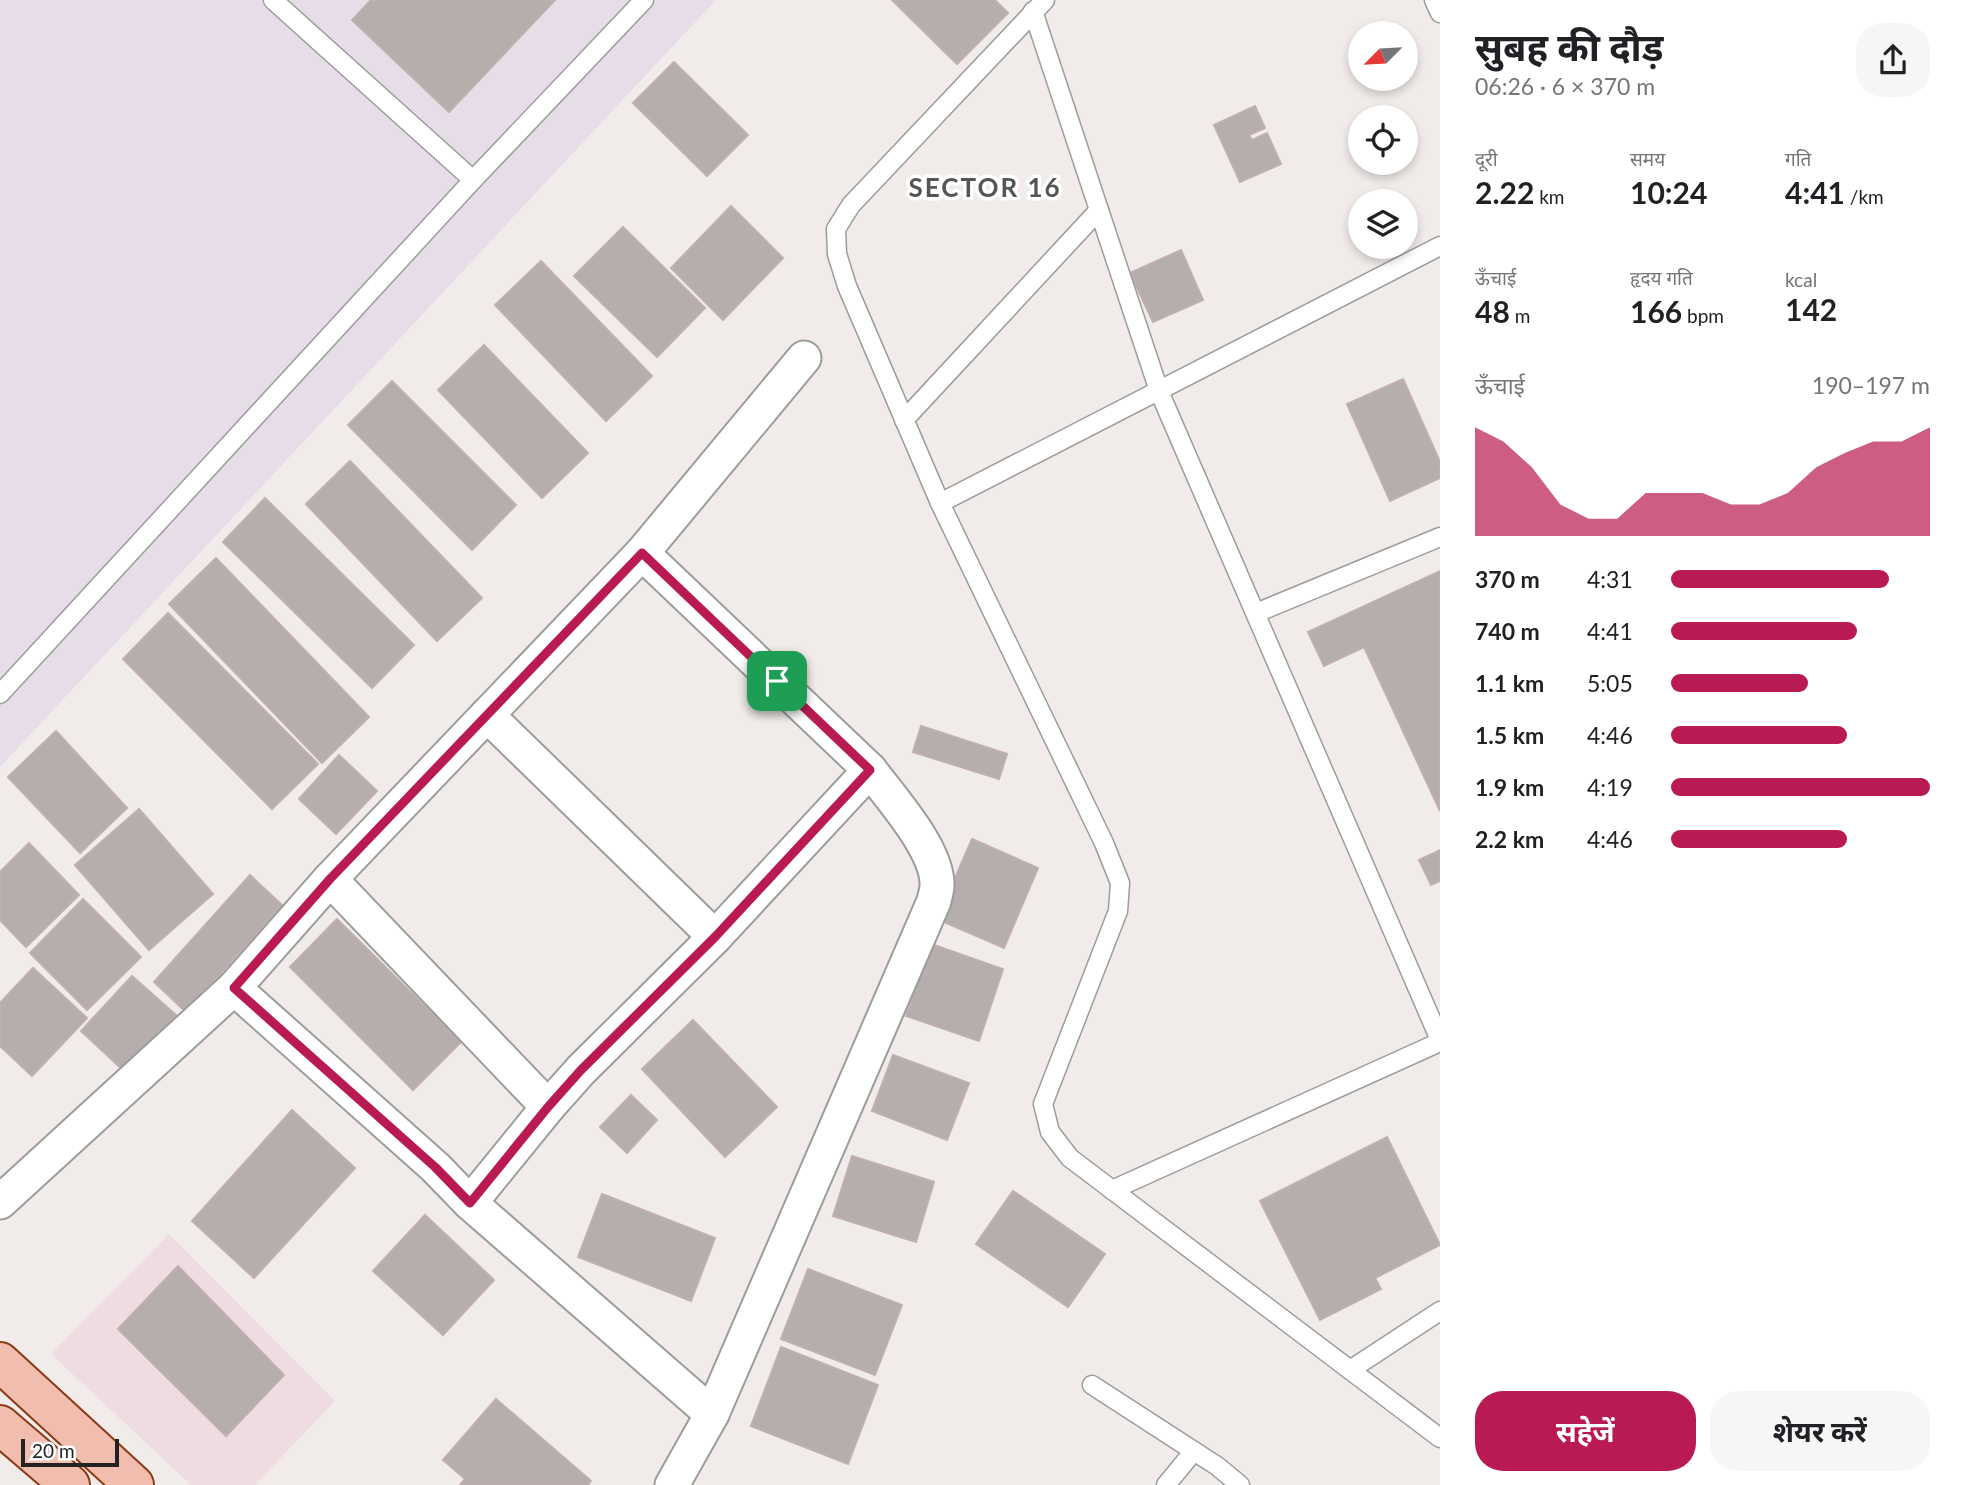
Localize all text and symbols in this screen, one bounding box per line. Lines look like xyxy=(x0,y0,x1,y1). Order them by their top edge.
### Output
north arrow xyxy=(1348,21,1418,91)
map controls xyxy=(1348,21,1418,259)
text: सुबह की दौड़ xyxy=(1475,23,1663,69)
button: share xyxy=(1856,23,1930,97)
text: 06:26 · 6 × 370 m xyxy=(1475,72,1655,100)
button: locate xyxy=(1348,105,1418,175)
text: दूरी xyxy=(1475,147,1498,170)
text: समय xyxy=(1630,147,1665,170)
text: गति xyxy=(1785,147,1811,170)
district label: SECTOR 16 xyxy=(908,171,1062,203)
text: 2.22 xyxy=(1475,174,1534,210)
text: 10:24 xyxy=(1630,174,1707,210)
text: 4:41 xyxy=(1785,174,1845,210)
text: km xyxy=(1534,185,1564,208)
text: /km xyxy=(1845,185,1884,208)
button: layers xyxy=(1348,189,1418,259)
text: ऊँचाई xyxy=(1475,266,1516,289)
text: हृदय गति xyxy=(1630,266,1693,289)
text: kcal xyxy=(1785,268,1817,291)
text: 142 xyxy=(1785,291,1837,327)
text: 48 xyxy=(1475,293,1510,329)
text: 166 xyxy=(1630,293,1682,329)
text: m xyxy=(1510,304,1530,327)
text: bpm xyxy=(1682,304,1724,327)
text: ऊँचाई xyxy=(1475,371,1525,399)
text: 190–197 m xyxy=(1812,371,1930,399)
text: 370 m xyxy=(1475,565,1540,593)
text: 4:31 xyxy=(1587,565,1633,593)
text: 740 m xyxy=(1475,617,1540,645)
text: 4:41 xyxy=(1587,617,1633,645)
pin xyxy=(747,651,807,711)
icon: arrive xyxy=(758,662,796,700)
text: 1.1 km xyxy=(1475,669,1544,697)
text: 5:05 xyxy=(1587,669,1633,697)
text: 1.5 km xyxy=(1475,721,1544,749)
text: 4:46 xyxy=(1587,721,1633,749)
text: 1.9 km xyxy=(1475,773,1544,801)
text: 4:19 xyxy=(1587,773,1633,801)
text: 2.2 km xyxy=(1475,825,1544,853)
text: 4:46 xyxy=(1587,825,1633,853)
button: सहेजें xyxy=(1475,1391,1696,1471)
button: शेयर करें xyxy=(1710,1391,1930,1471)
scale bar xyxy=(21,1436,119,1468)
text: 20 m xyxy=(32,1439,75,1462)

